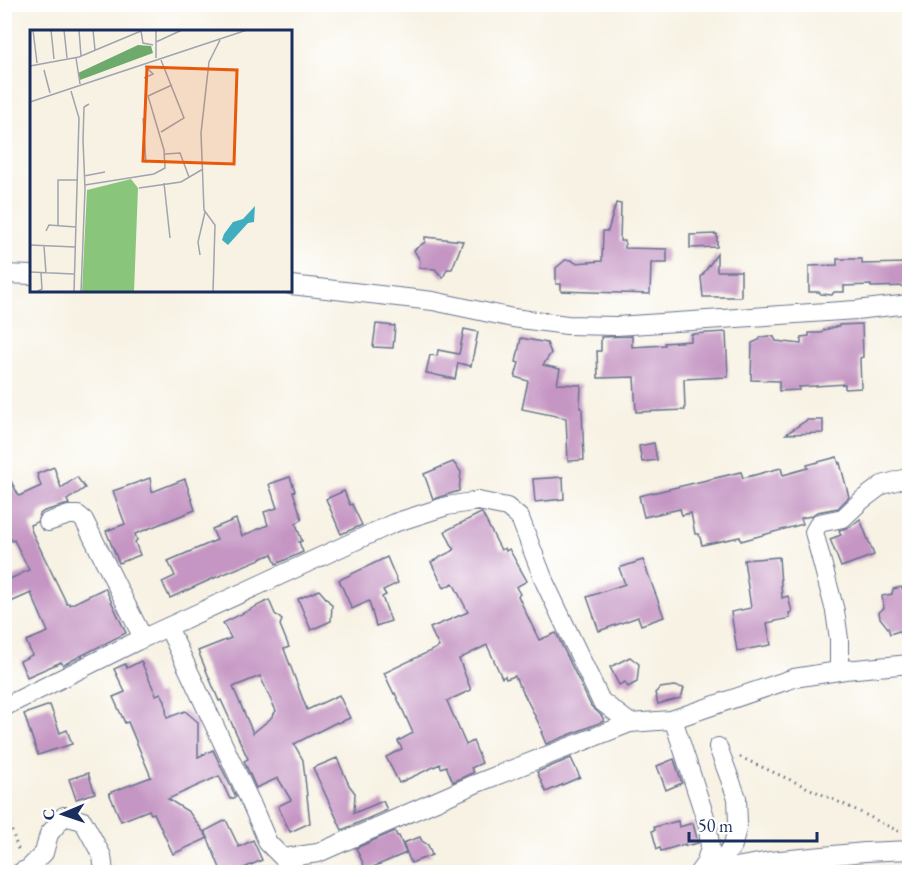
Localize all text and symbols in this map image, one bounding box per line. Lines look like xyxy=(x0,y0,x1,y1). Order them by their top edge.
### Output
inset map xyxy=(30,30,292,292)
north arrow xyxy=(33,784,93,844)
scale bar xyxy=(689,805,816,843)
text: С xyxy=(38,808,59,821)
text: 50 m xyxy=(698,814,733,837)

